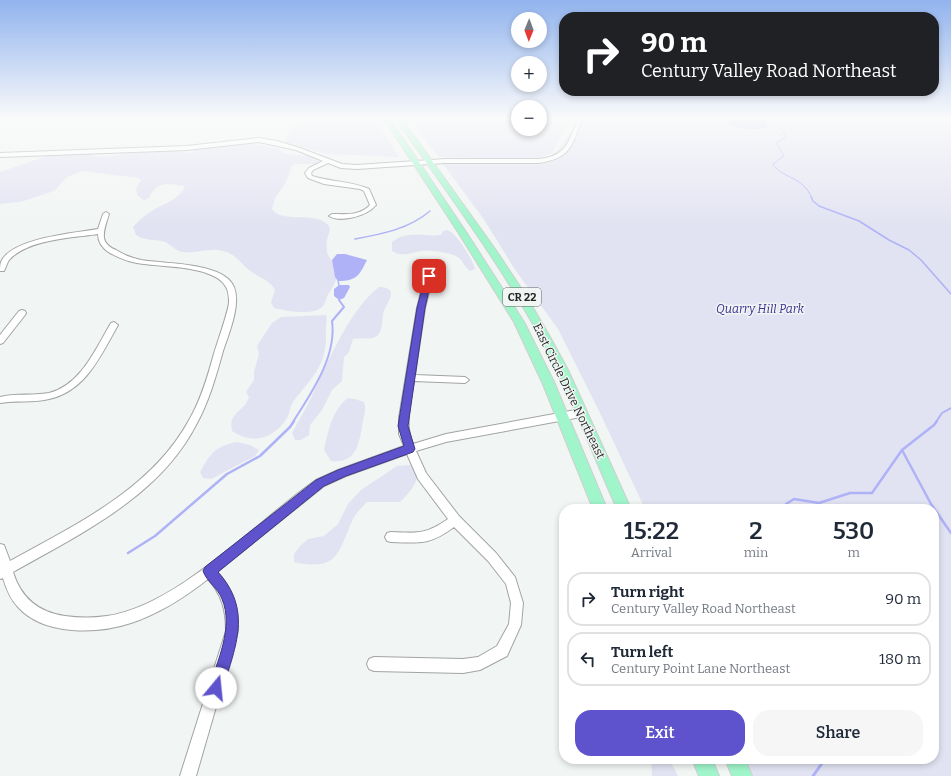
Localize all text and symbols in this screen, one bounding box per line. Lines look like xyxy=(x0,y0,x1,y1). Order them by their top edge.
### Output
north arrow xyxy=(511,12,547,48)
map controls xyxy=(511,12,547,136)
text: 90 m xyxy=(641,26,707,59)
icon: right xyxy=(575,28,627,80)
button: + xyxy=(511,56,547,92)
text: Century Valley Road Northeast xyxy=(641,60,897,82)
button: − xyxy=(511,100,547,136)
pin xyxy=(412,259,446,293)
icon: arrive xyxy=(418,265,440,287)
road number: CR 22 xyxy=(503,288,541,306)
park label: Quarry Hill Park xyxy=(716,302,804,316)
street label: East Circle Drive Northeast xyxy=(530,321,608,462)
text: 15:22 xyxy=(624,517,679,545)
text: 2 xyxy=(749,517,763,545)
text: 530 xyxy=(833,517,874,545)
text: Arrival xyxy=(631,545,672,560)
text: min xyxy=(744,545,768,560)
text: m xyxy=(847,545,860,560)
text: Turn right xyxy=(611,583,684,601)
icon: right xyxy=(577,588,599,610)
text: 90 m xyxy=(885,590,921,608)
text: Century Valley Road Northeast xyxy=(611,601,796,616)
text: Turn left xyxy=(611,643,673,661)
icon: left xyxy=(577,648,599,670)
text: 180 m xyxy=(879,650,921,668)
text: Century Point Lane Northeast xyxy=(611,661,790,676)
position arrow xyxy=(195,667,237,709)
button: Exit xyxy=(575,710,745,756)
button: Share xyxy=(753,710,923,756)

